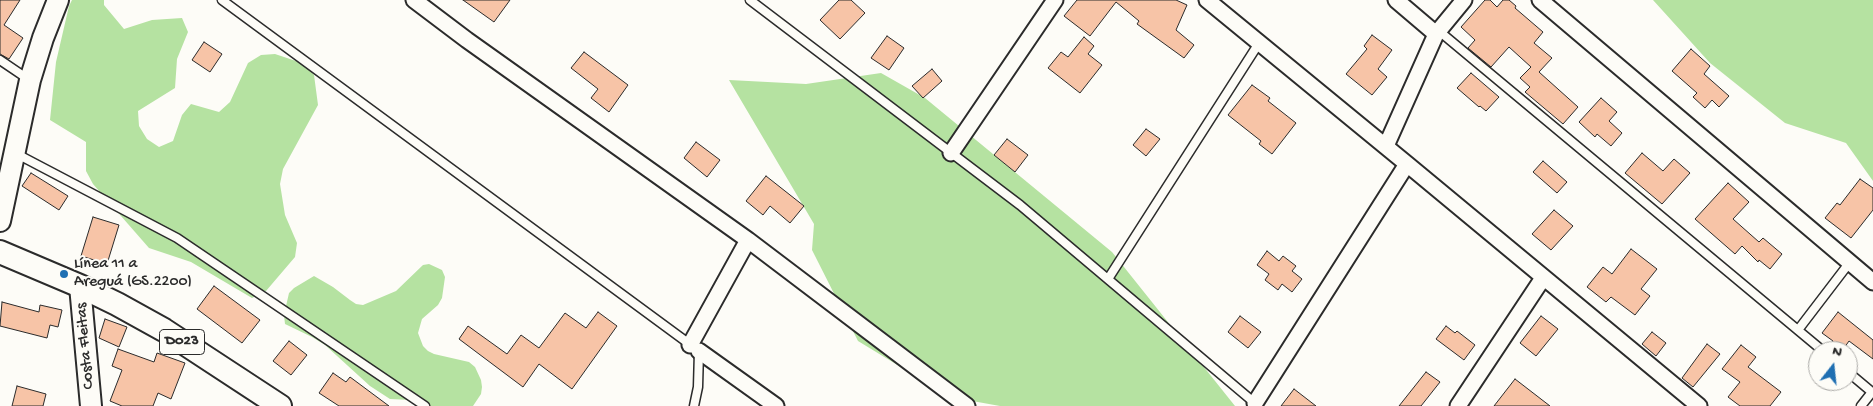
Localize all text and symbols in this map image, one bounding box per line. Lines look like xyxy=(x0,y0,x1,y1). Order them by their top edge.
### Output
place label: Línea 11 a Areguá (GS.2200) xyxy=(74,255,192,293)
marker: Línea 11 a Areguá (GS.2200) xyxy=(58,268,70,280)
street label: Costa Fleitas xyxy=(73,302,99,390)
road number: D023 xyxy=(160,330,204,354)
north arrow xyxy=(1808,341,1858,391)
text: N xyxy=(1830,343,1844,361)

